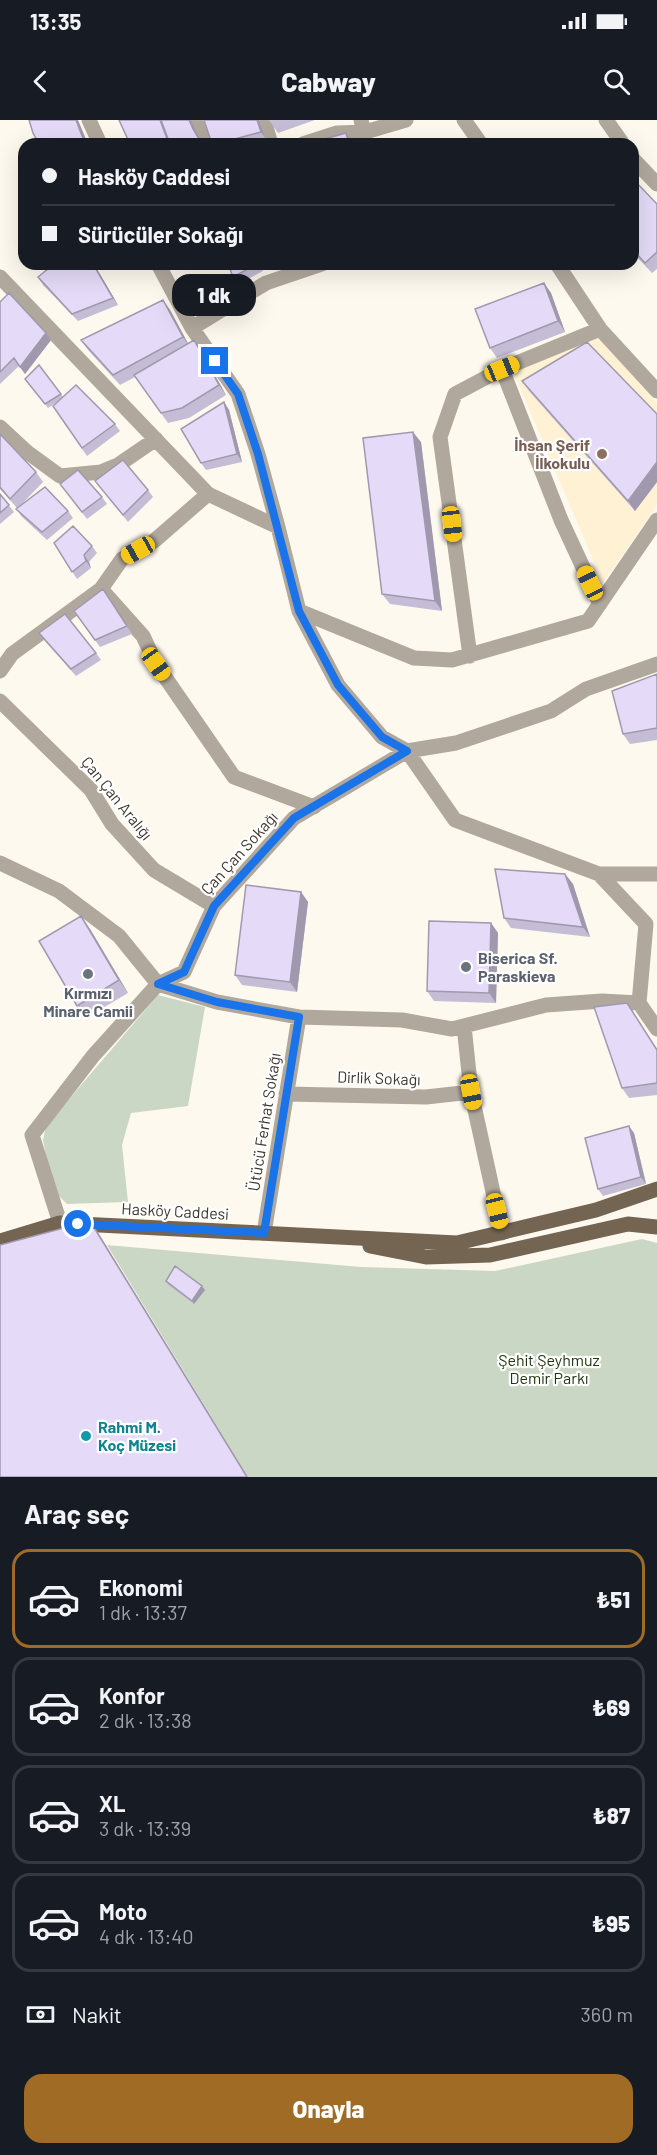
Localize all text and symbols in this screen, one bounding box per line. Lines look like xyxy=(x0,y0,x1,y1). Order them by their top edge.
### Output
text: 13:35 xyxy=(30,8,81,34)
icon: back xyxy=(24,65,57,98)
text: Cabway xyxy=(281,65,376,97)
icon: search xyxy=(600,65,633,98)
text: Hasköy Caddesi xyxy=(78,163,230,189)
text: Sürücüler Sokağı xyxy=(78,221,243,247)
callout: 1 dk xyxy=(173,274,257,316)
text: 1 dk xyxy=(197,283,231,307)
route end xyxy=(201,347,228,374)
car xyxy=(482,354,522,384)
place label: İhsan Şerif İlkokulu xyxy=(514,435,590,472)
marker: İhsan Şerif İlkokulu xyxy=(595,447,609,461)
car xyxy=(441,505,463,543)
car xyxy=(118,533,158,567)
car xyxy=(574,563,606,603)
car xyxy=(138,644,174,684)
street label: Çan Çan Aralığı xyxy=(78,752,157,843)
street label: Çan Çan Sokağı xyxy=(196,807,281,898)
place label: Biserica Sf. Paraskieva xyxy=(478,948,558,985)
marker: Biserica Sf. Paraskieva xyxy=(459,960,473,974)
marker: Kırmızı Minare Camii xyxy=(81,967,95,981)
place label: Kırmızı Minare Camii xyxy=(43,983,133,1020)
street label: Ütücü Ferhat Sokağı xyxy=(243,1051,284,1192)
street label: Dirlik Sokağı xyxy=(337,1067,421,1088)
car xyxy=(459,1073,483,1111)
car xyxy=(484,1191,510,1231)
street label: Hasköy Caddesi xyxy=(121,1198,229,1223)
route start xyxy=(64,1210,91,1237)
park label: Şehit Şeyhmuz Demir Parkı xyxy=(498,1350,600,1387)
place label: Rahmi M. Koç Müzesi xyxy=(98,1417,176,1454)
marker: Rahmi M. Koç Müzesi xyxy=(79,1429,93,1443)
text: Araç seç xyxy=(24,1497,129,1529)
icon: car xyxy=(27,1572,81,1626)
text: Ekonomi xyxy=(99,1574,183,1600)
text: ₺51 xyxy=(596,1586,630,1612)
text: 1 dk · 13:37 xyxy=(99,1600,187,1624)
icon: car xyxy=(27,1680,81,1734)
text: Konfor xyxy=(99,1682,165,1708)
text: ₺69 xyxy=(592,1694,630,1720)
text: 2 dk · 13:38 xyxy=(99,1708,192,1732)
icon: car xyxy=(27,1788,81,1842)
text: XL xyxy=(99,1790,125,1816)
text: ₺87 xyxy=(592,1802,630,1828)
text: 3 dk · 13:39 xyxy=(99,1816,191,1840)
icon: car xyxy=(27,1896,81,1950)
text: Moto xyxy=(99,1898,147,1924)
text: ₺95 xyxy=(592,1910,630,1936)
text: 4 dk · 13:40 xyxy=(99,1924,194,1948)
icon: cash xyxy=(24,1998,57,2031)
text: Nakit xyxy=(72,2001,122,2027)
text: 360 m xyxy=(581,2002,633,2026)
button: Onayla xyxy=(24,2074,633,2143)

